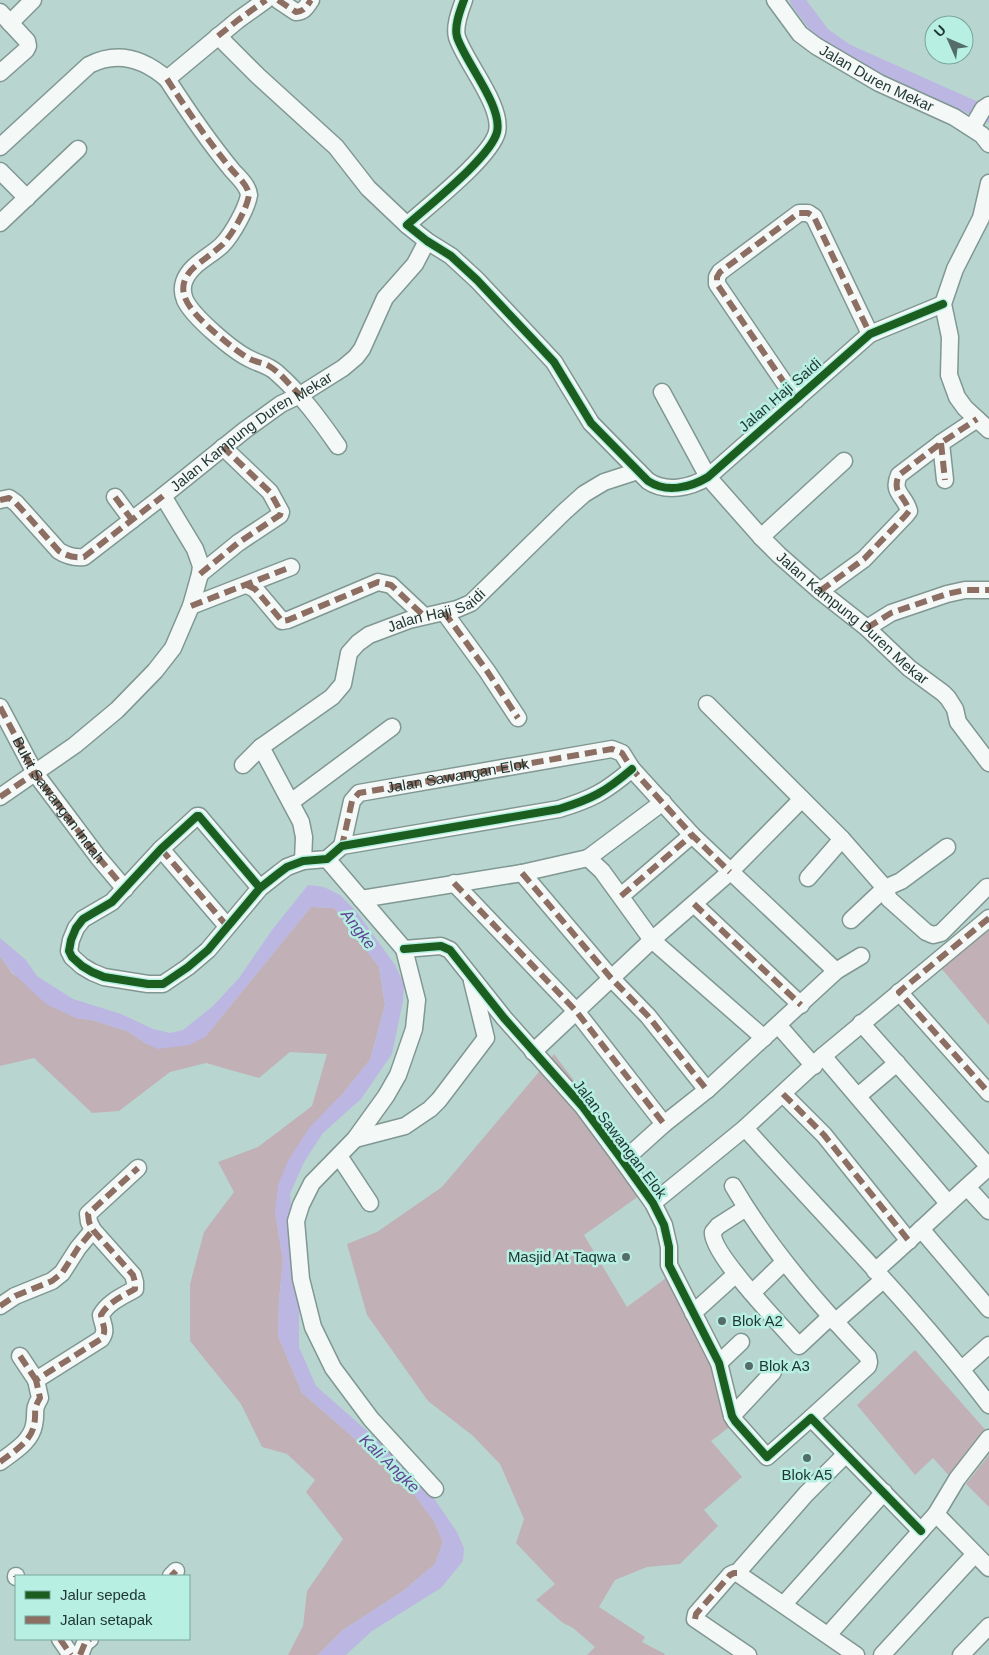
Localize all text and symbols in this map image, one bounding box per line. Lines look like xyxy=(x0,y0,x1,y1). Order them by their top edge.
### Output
north arrow xyxy=(924,15,974,65)
text: U xyxy=(931,22,949,40)
street label: Jalan Duren Mekar xyxy=(817,41,937,115)
street label: Jalan Haji Saidi xyxy=(735,354,824,435)
street label: Jalan Kampung Duren Mekar xyxy=(167,368,335,495)
street label: Jalan Kampung Duren Mekar xyxy=(773,548,932,688)
street label: Jalan Haji Saidi xyxy=(385,585,488,635)
street label: Bukit Sawangan Indah xyxy=(9,734,108,866)
street label: Jalan Sawangan Elok xyxy=(385,755,531,796)
water label: Angke xyxy=(338,905,379,953)
street label: Jalan Sawangan Elok xyxy=(570,1076,671,1202)
place label: Masjid At Taqwa xyxy=(508,1248,617,1265)
marker: Masjid At Taqwa xyxy=(620,1251,632,1263)
place label: Blok A2 xyxy=(732,1312,783,1329)
marker: Blok A2 xyxy=(716,1315,728,1327)
place label: Blok A3 xyxy=(759,1357,810,1374)
marker: Blok A3 xyxy=(743,1360,755,1372)
water label: Kali Angke xyxy=(356,1431,423,1496)
marker: Blok A5 xyxy=(801,1452,813,1464)
place label: Blok A5 xyxy=(782,1466,832,1483)
legend xyxy=(15,1575,190,1640)
text: Jalur sepeda xyxy=(60,1586,147,1603)
text: Jalan setapak xyxy=(60,1611,153,1628)

